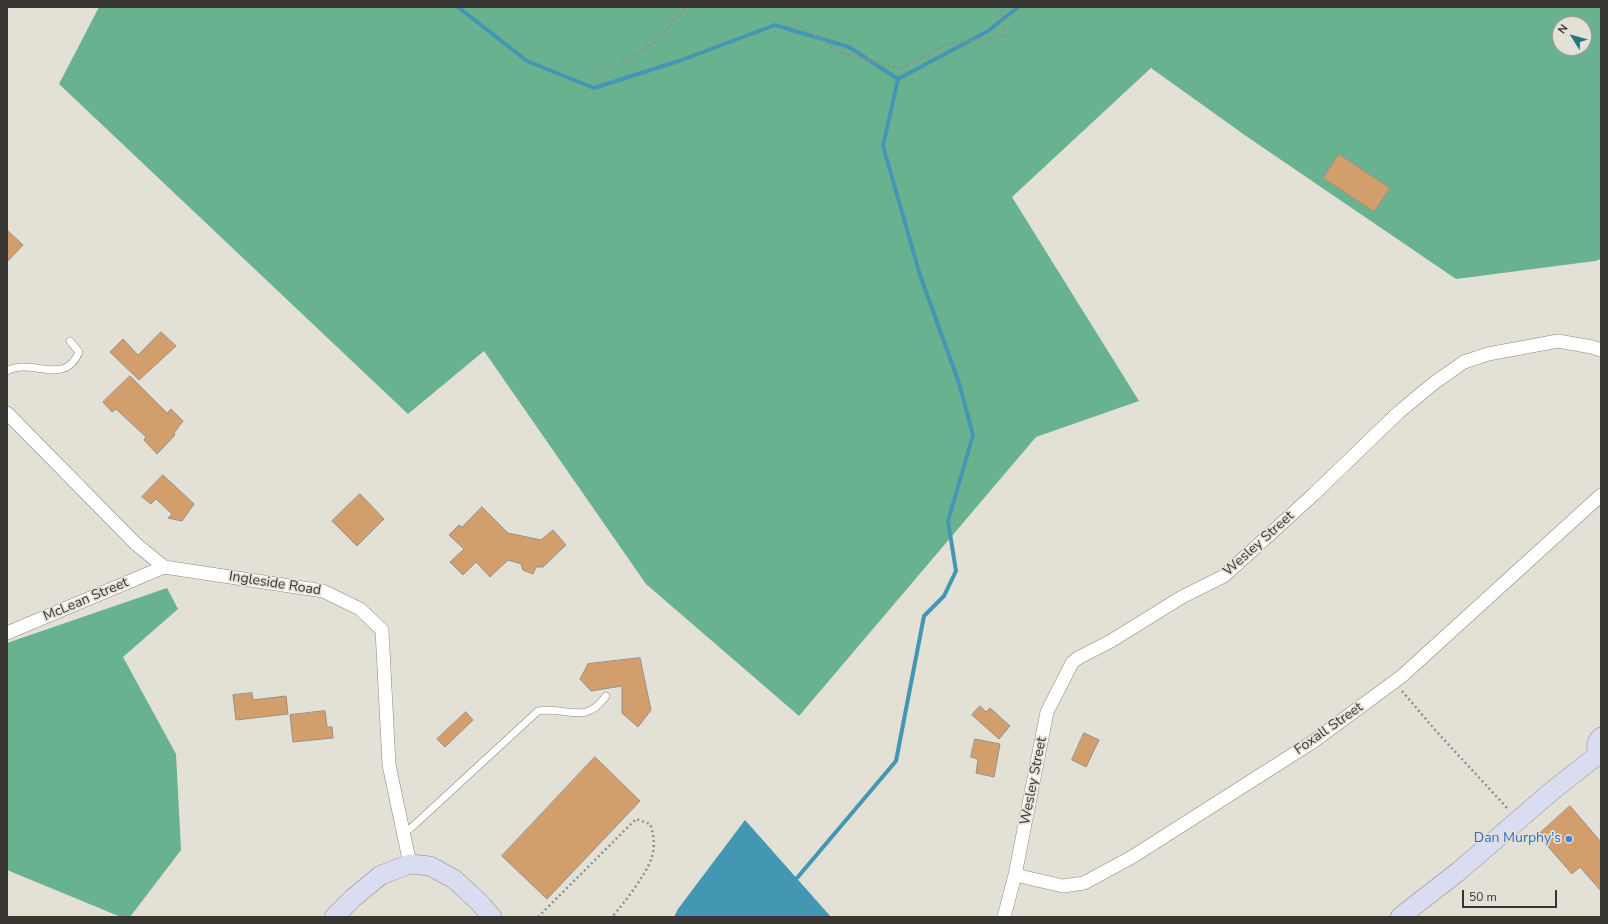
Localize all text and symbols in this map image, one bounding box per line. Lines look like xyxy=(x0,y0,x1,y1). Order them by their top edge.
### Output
north arrow xyxy=(1552,16,1592,56)
text: N xyxy=(1554,21,1571,37)
street label: Wesley Street xyxy=(1220,508,1298,580)
street label: Ingleside Road xyxy=(228,568,322,600)
street label: McLean Street xyxy=(41,575,131,625)
street label: Foxall Street xyxy=(1291,699,1367,759)
street label: Wesley Street xyxy=(1017,736,1051,826)
place label: Dan Murphy's xyxy=(1474,831,1561,847)
marker: Dan Murphy's xyxy=(1564,834,1574,844)
scale bar xyxy=(1464,882,1559,908)
text: 50 m xyxy=(1469,889,1497,905)

